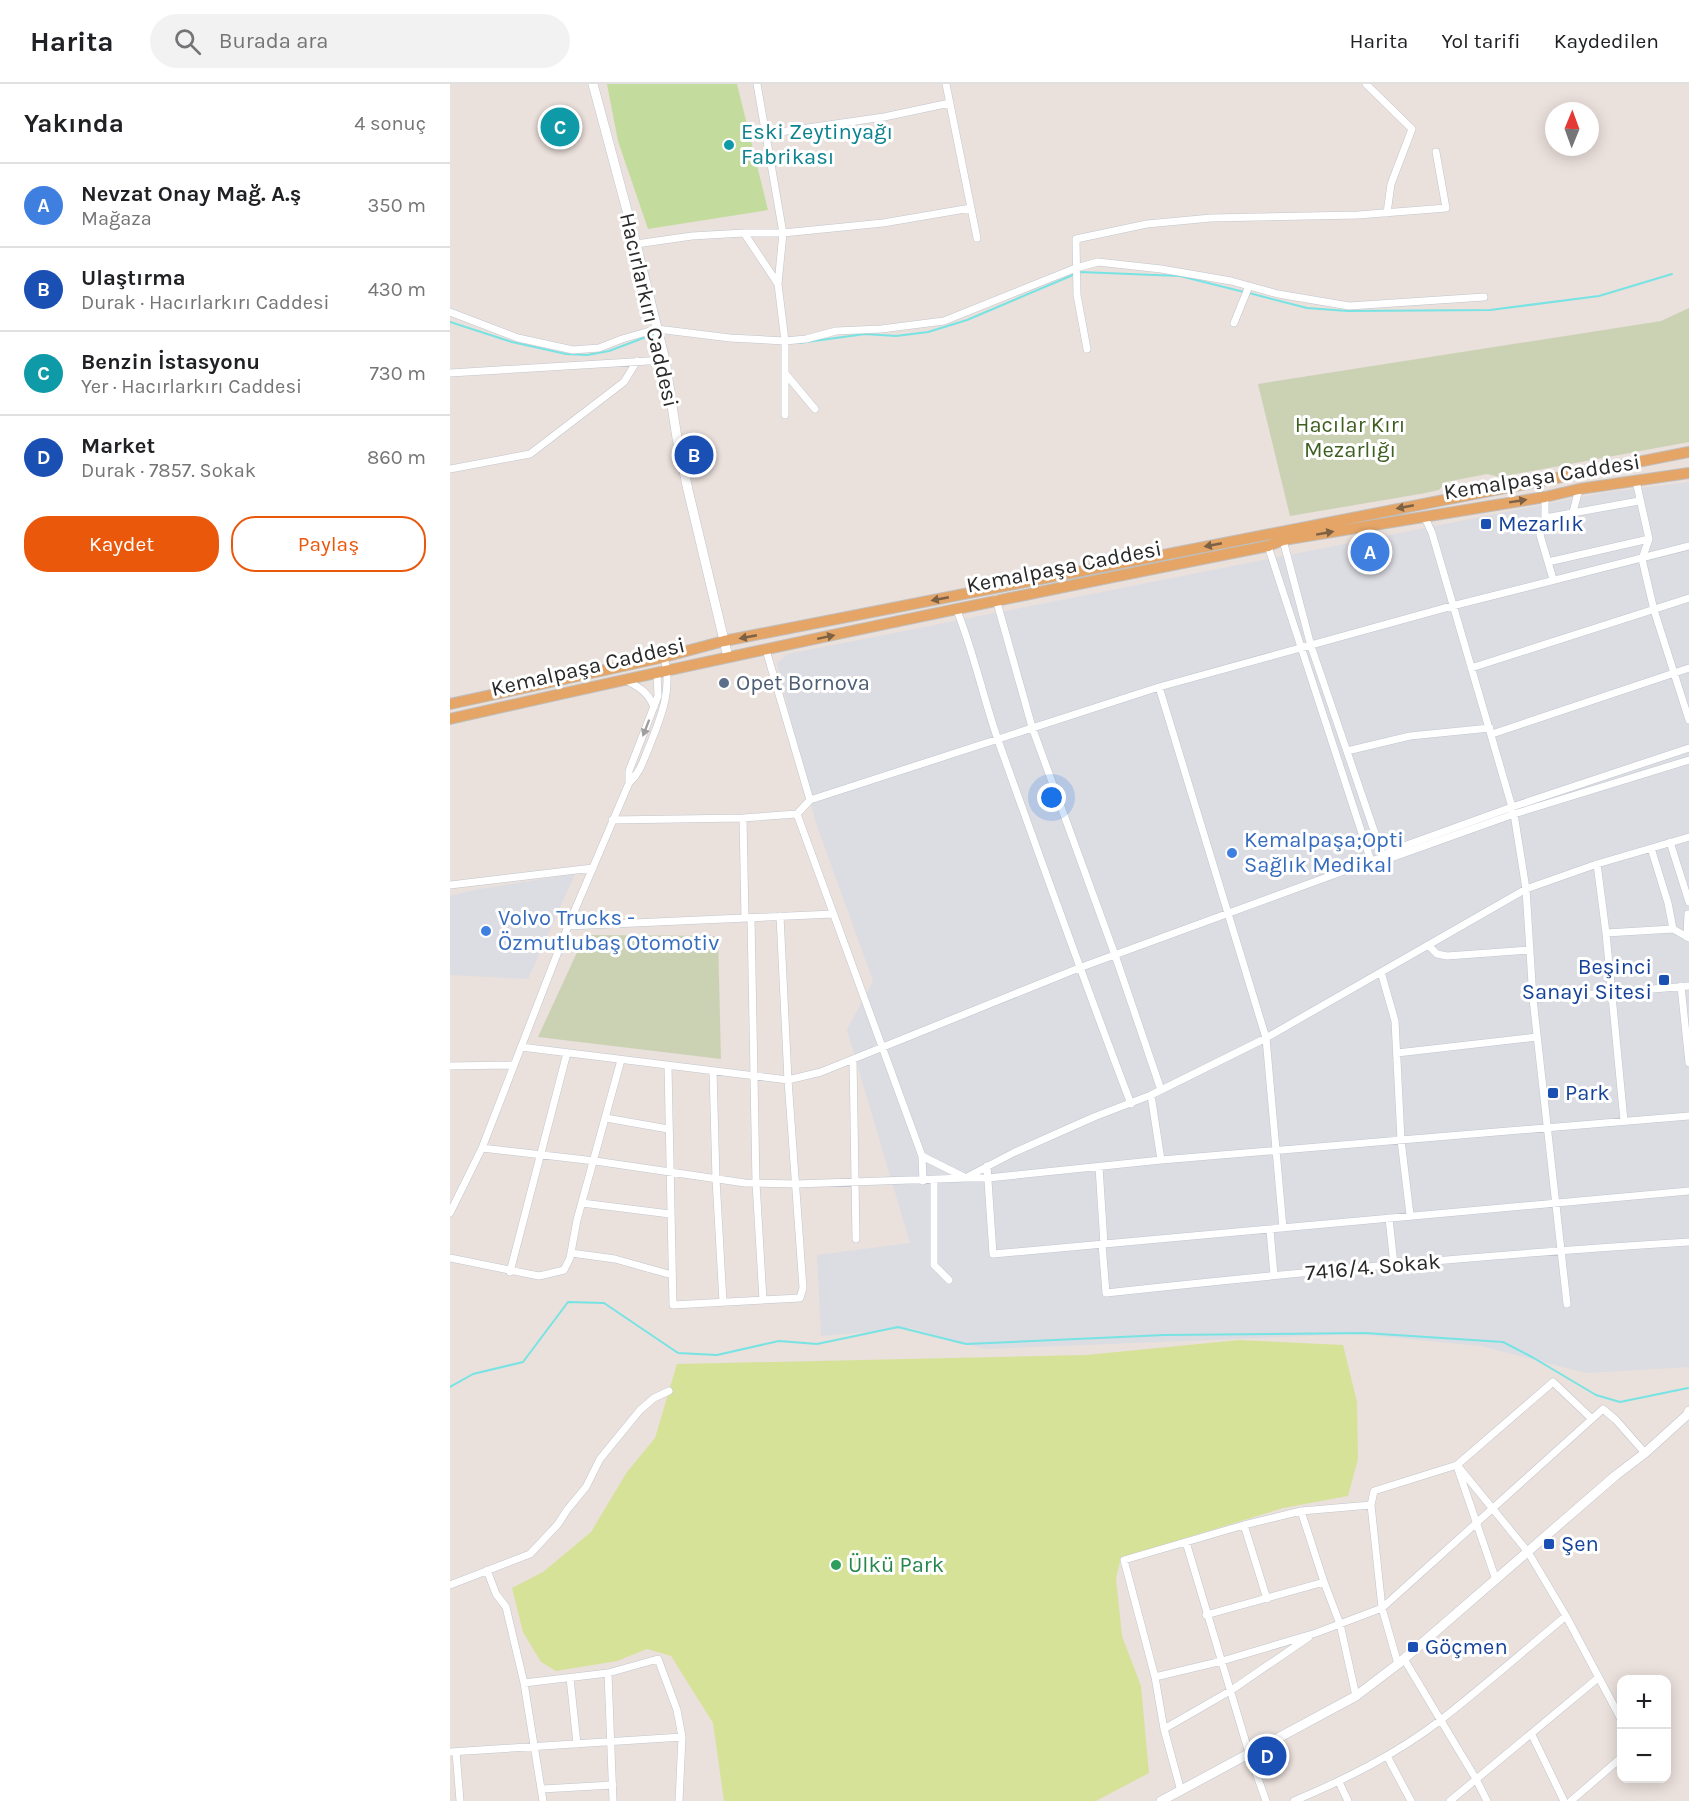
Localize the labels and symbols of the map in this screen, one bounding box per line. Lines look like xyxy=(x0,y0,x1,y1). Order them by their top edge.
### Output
north arrow xyxy=(1545,102,1599,156)
pin: C xyxy=(540,104,580,150)
place label: Eski Zeytinyağı Fabrikası xyxy=(741,119,893,170)
marker: Eski Zeytinyağı Fabrikası xyxy=(722,138,736,152)
street label: Hacırlarkırı Caddesi xyxy=(614,210,684,410)
park label: Hacılar Kırı Mezarlığı xyxy=(1295,412,1405,463)
pin: B xyxy=(674,432,714,478)
street label: Kemalpaşa Caddesi xyxy=(1442,449,1642,505)
one-way arrow xyxy=(1508,496,1527,505)
one-way arrow xyxy=(1395,503,1414,512)
place label: Mezarlık xyxy=(1498,511,1584,537)
marker: Mezarlık xyxy=(1479,517,1493,531)
one-way arrow xyxy=(1316,528,1335,537)
pin: A xyxy=(1350,530,1390,574)
street label: Kemalpaşa Caddesi xyxy=(964,535,1164,599)
one-way arrow xyxy=(1204,541,1223,550)
one-way arrow xyxy=(930,595,949,604)
one-way arrow xyxy=(817,631,835,641)
street label: Kemalpaşa Caddesi xyxy=(488,632,688,702)
one-way arrow xyxy=(739,633,758,642)
place label: Opet Bornova xyxy=(736,670,870,696)
marker: Opet Bornova xyxy=(717,676,731,690)
one-way arrow xyxy=(641,719,650,737)
your location xyxy=(1037,783,1066,812)
place label: Kemalpaşa;Opti Sağlık Medikal xyxy=(1244,827,1404,878)
marker: Kemalpaşa;Opti Sağlık Medikal xyxy=(1225,846,1239,860)
place label: Volvo Trucks - Özmutlubaş Otomotiv xyxy=(498,905,719,956)
marker: Volvo Trucks - Özmutlubaş Otomotiv xyxy=(479,924,493,938)
place label: Beşinci Sanayi Sitesi xyxy=(1522,954,1652,1005)
marker: Beşinci Sanayi Sitesi xyxy=(1657,973,1671,987)
place label: Park xyxy=(1565,1080,1610,1106)
marker: Park xyxy=(1546,1086,1560,1100)
street label: 7416/4. Sokak xyxy=(1304,1248,1442,1286)
place label: Şen xyxy=(1561,1531,1599,1557)
marker: Şen xyxy=(1542,1537,1556,1551)
place label: Ülkü Park xyxy=(848,1552,944,1578)
marker: Ülkü Park xyxy=(829,1558,843,1572)
place label: Göçmen xyxy=(1425,1634,1508,1660)
marker: Göçmen xyxy=(1406,1640,1420,1654)
pin: D xyxy=(1248,1734,1286,1778)

